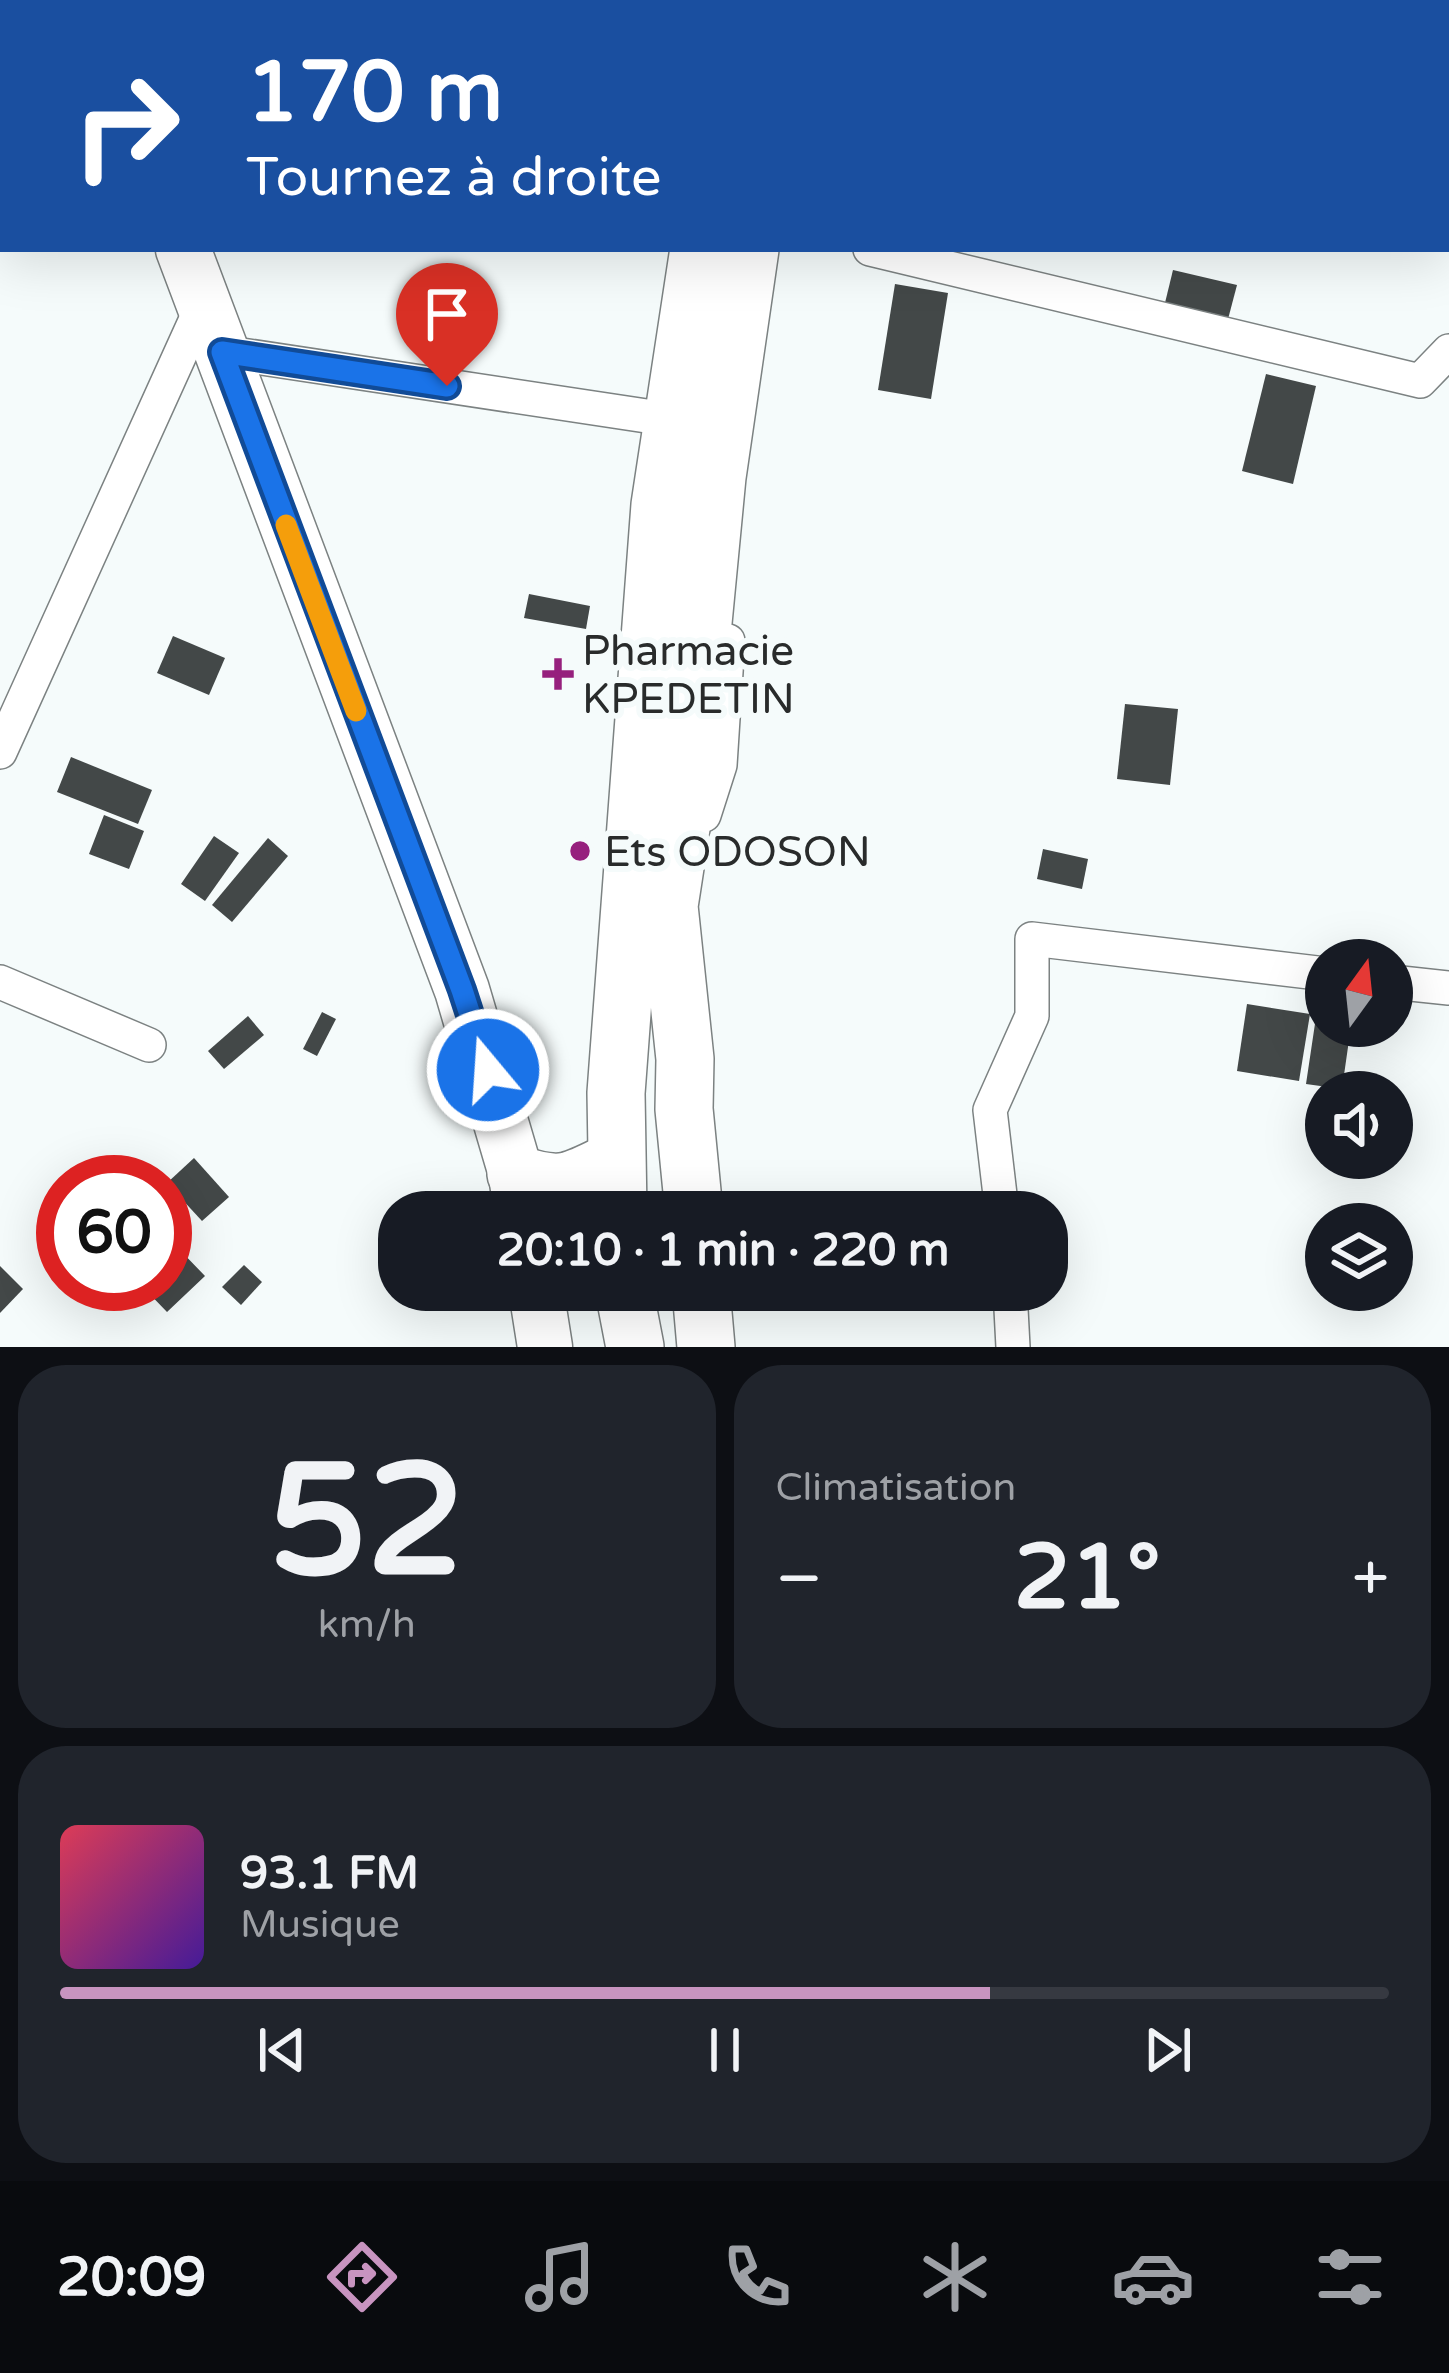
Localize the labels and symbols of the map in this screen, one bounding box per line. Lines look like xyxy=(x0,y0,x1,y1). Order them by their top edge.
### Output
pin xyxy=(396,263,498,386)
place label: Pharmacie KPEDETIN xyxy=(582,626,795,725)
marker: Pharmacie KPEDETIN xyxy=(545,661,571,687)
place label: Ets ODOSON xyxy=(604,827,871,878)
marker: Ets ODOSON xyxy=(567,838,593,864)
north arrow xyxy=(1305,939,1413,1047)
position arrow xyxy=(425,1007,551,1133)
speed limit sign: 60 xyxy=(36,1155,192,1311)

